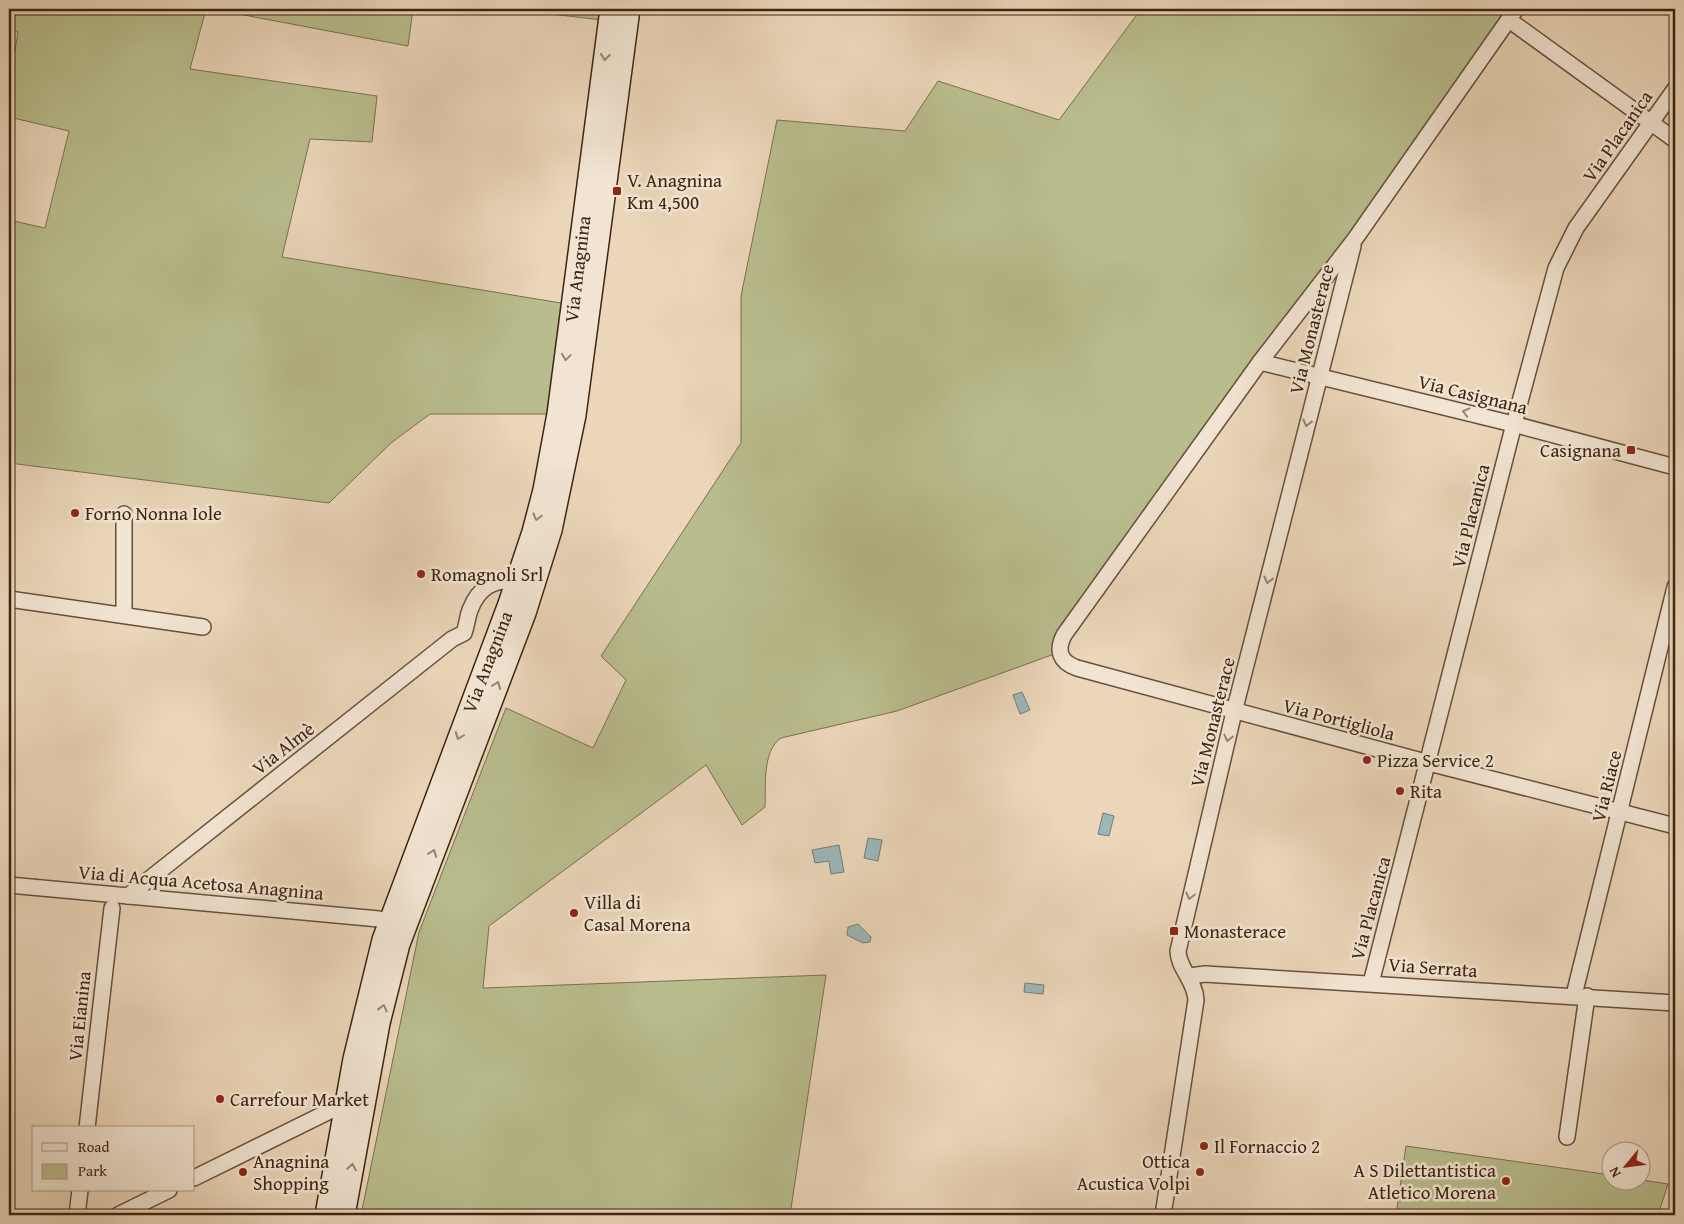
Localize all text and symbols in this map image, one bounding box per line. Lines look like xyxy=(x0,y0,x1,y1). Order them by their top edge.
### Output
one-way arrow xyxy=(600,53,611,61)
street label: Via Placanica xyxy=(1575,84,1659,188)
place label: V. Anagnina Km 4,500 xyxy=(627,166,722,216)
marker: V. Anagnina Km 4,500 xyxy=(611,185,623,197)
street label: Via Anagnina xyxy=(557,214,597,324)
street label: Via Monasterace xyxy=(1281,261,1341,397)
one-way arrow xyxy=(561,353,572,361)
street label: Via Casignana xyxy=(1415,367,1531,421)
one-way arrow xyxy=(1463,408,1471,418)
one-way arrow xyxy=(1303,418,1313,426)
place label: Casignana xyxy=(1540,436,1621,464)
marker: Casignana xyxy=(1625,444,1637,456)
street label: Via Placanica xyxy=(1444,461,1496,571)
place label: Forno Nonna Iole xyxy=(85,499,222,527)
marker: Forno Nonna Iole xyxy=(69,507,81,519)
one-way arrow xyxy=(532,512,543,521)
place label: Romagnoli Srl xyxy=(431,560,543,588)
marker: Romagnoli Srl xyxy=(415,568,427,580)
one-way arrow xyxy=(1263,576,1273,584)
street label: Via Anagnina xyxy=(455,607,519,717)
street label: Via Monasterace xyxy=(1182,654,1242,790)
one-way arrow xyxy=(491,681,501,690)
street label: Via Portigliola xyxy=(1280,691,1398,747)
street label: Via Almè xyxy=(246,715,320,781)
one-way arrow xyxy=(455,731,465,740)
one-way arrow xyxy=(1223,733,1234,742)
place label: Pizza Service 2 xyxy=(1377,746,1494,774)
street label: Via Riace xyxy=(1584,747,1628,825)
marker: Pizza Service 2 xyxy=(1361,754,1373,766)
place label: Rita xyxy=(1410,777,1442,805)
marker: Rita xyxy=(1394,785,1406,797)
one-way arrow xyxy=(427,849,437,858)
street label: Via Placanica xyxy=(1343,853,1397,963)
street label: Via di Acqua Acetosa Anagnina xyxy=(77,857,325,907)
place label: Villa di Casal Morena xyxy=(584,888,691,938)
one-way arrow xyxy=(1185,891,1196,900)
marker: Villa di Casal Morena xyxy=(568,907,580,919)
place label: Monasterace xyxy=(1184,917,1286,945)
marker: Monasterace xyxy=(1168,925,1180,937)
street label: Via Serrata xyxy=(1387,950,1479,984)
street label: Via Eianina xyxy=(60,970,98,1062)
one-way arrow xyxy=(377,1003,388,1012)
place label: Carrefour Market xyxy=(230,1085,369,1113)
marker: Carrefour Market xyxy=(214,1093,226,1105)
legend xyxy=(32,1126,195,1192)
place label: Il Fornaccio 2 xyxy=(1214,1132,1320,1160)
text: Road xyxy=(78,1136,109,1157)
marker: Il Fornaccio 2 xyxy=(1198,1140,1210,1152)
north arrow xyxy=(1602,1142,1652,1192)
place label: Anagnina Shopping xyxy=(253,1147,329,1197)
place label: Ottica Acustica Volpi xyxy=(1077,1147,1190,1197)
place label: A S Dilettantistica Atletico Morena xyxy=(1354,1156,1496,1206)
text: Park xyxy=(78,1160,107,1181)
one-way arrow xyxy=(347,1163,357,1172)
text: N xyxy=(1603,1163,1626,1181)
marker: Anagnina Shopping xyxy=(237,1166,249,1178)
marker: Ottica Acustica Volpi xyxy=(1194,1166,1206,1178)
marker: A S Dilettantistica Atletico Morena xyxy=(1500,1175,1512,1187)

